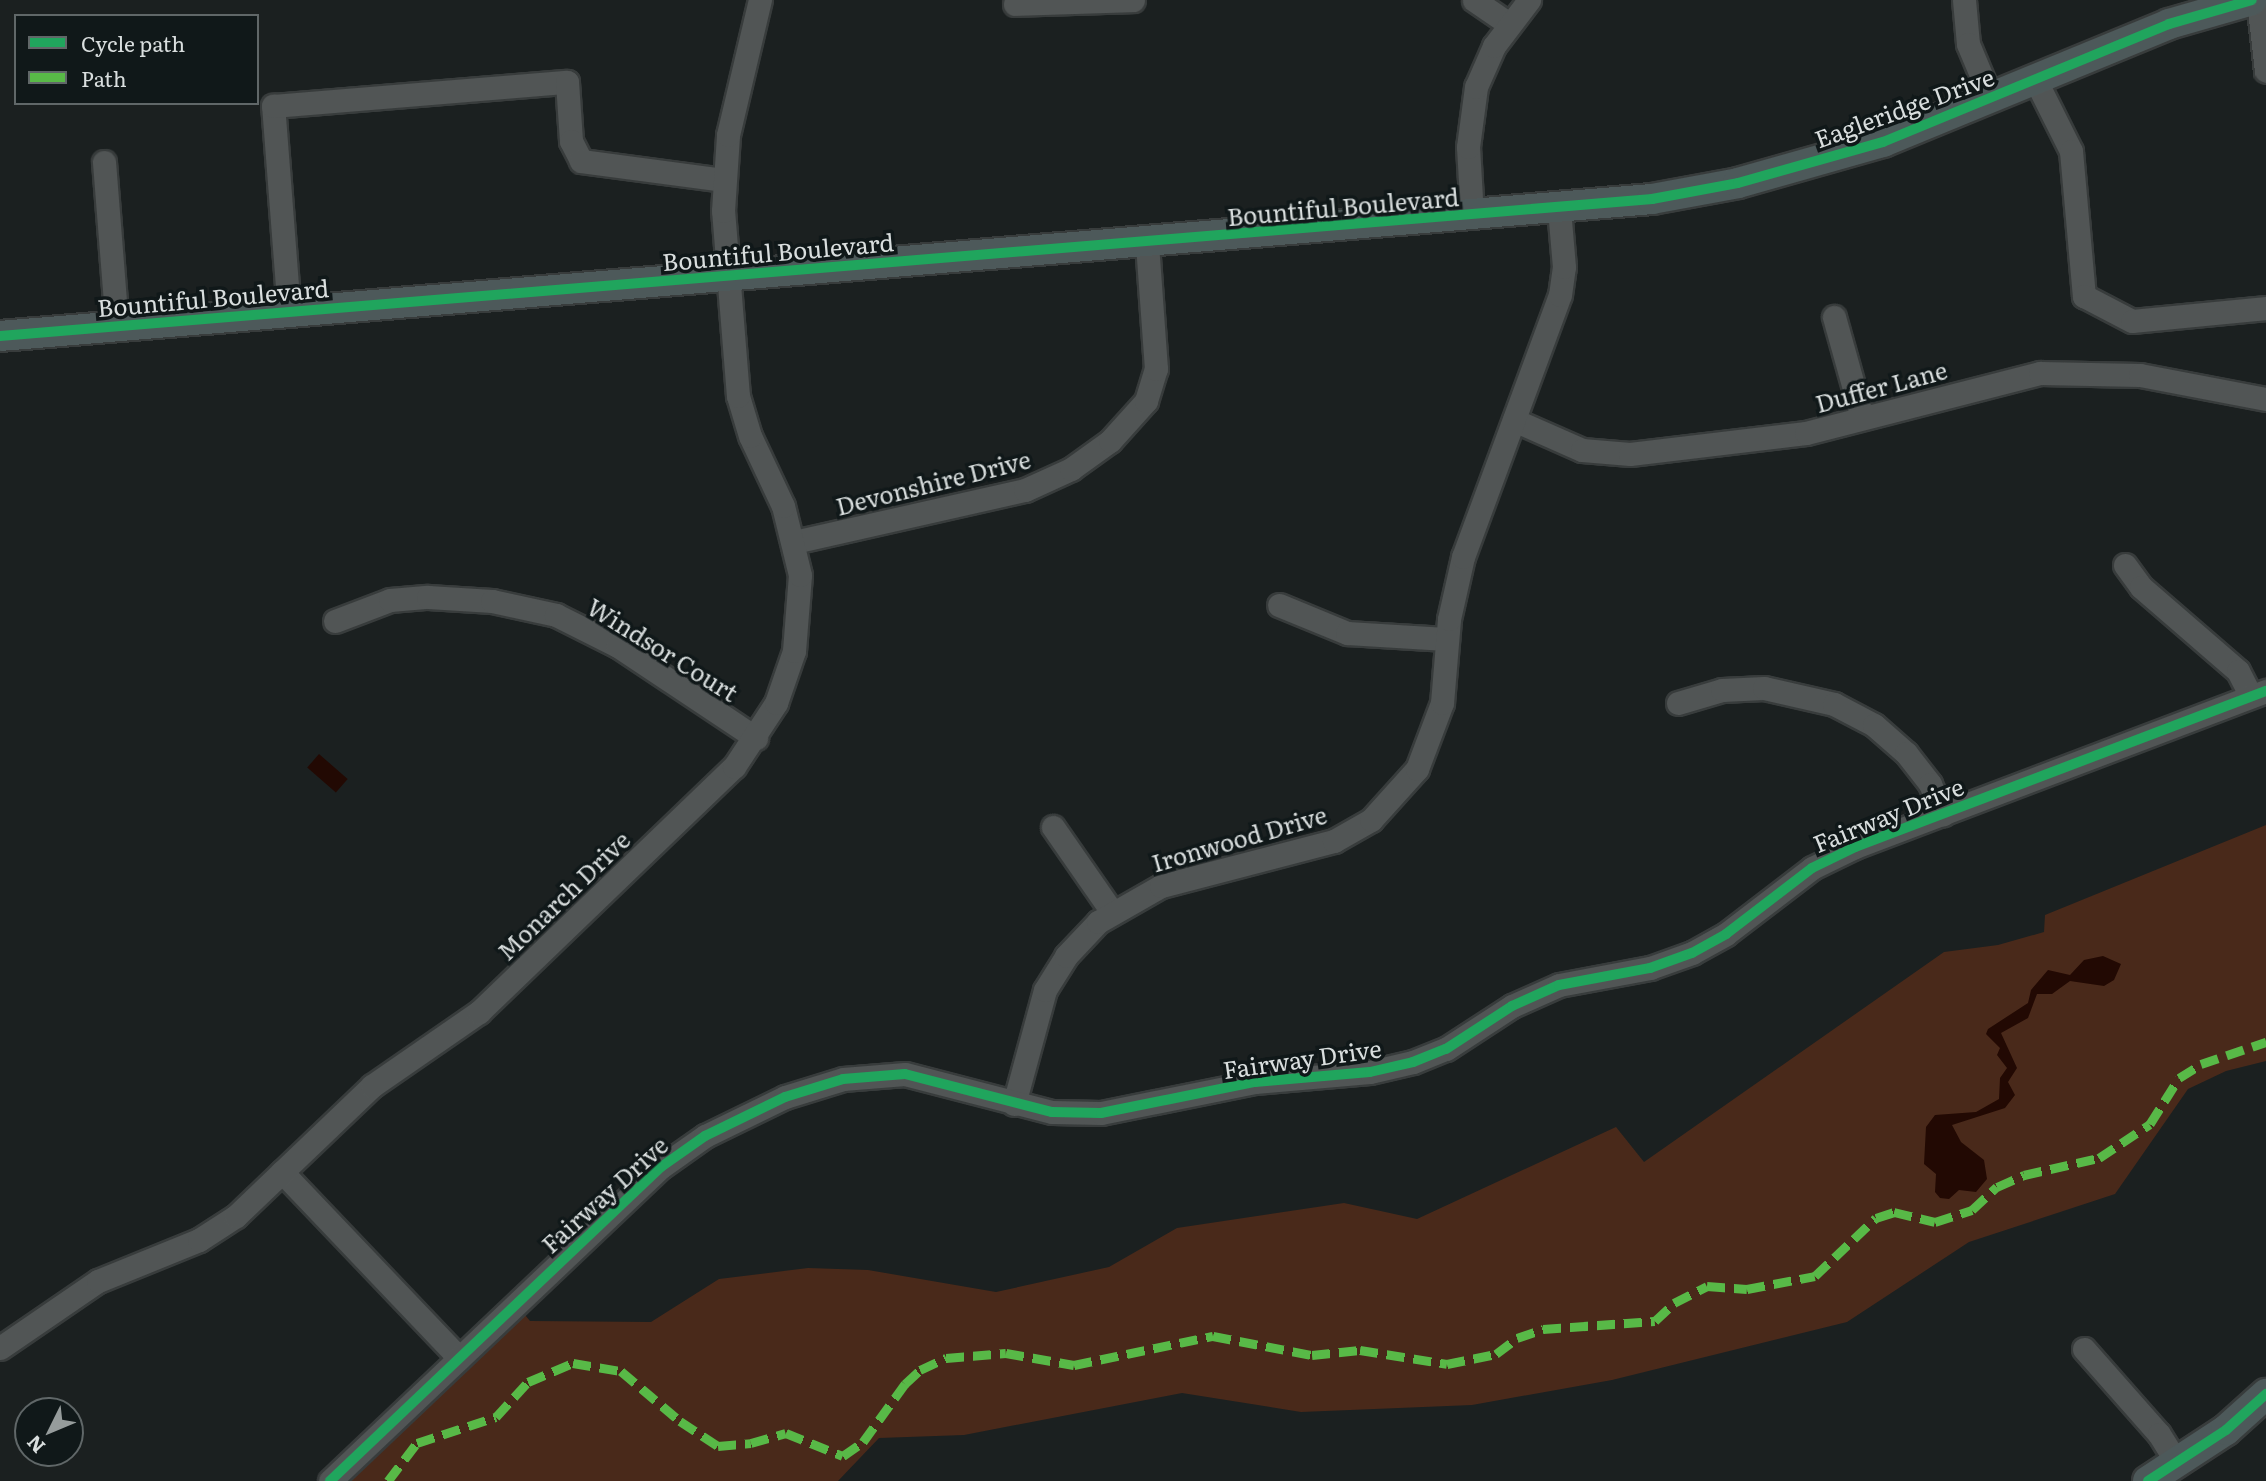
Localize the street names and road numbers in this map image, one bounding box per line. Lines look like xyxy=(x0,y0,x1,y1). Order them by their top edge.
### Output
street label: Eagleridge Drive xyxy=(1810,61,1998,153)
street label: Bountiful Boulevard xyxy=(1226,182,1460,230)
street label: Bountiful Boulevard xyxy=(661,227,895,275)
street label: Bountiful Boulevard xyxy=(96,273,330,321)
street label: Duffer Lane xyxy=(1812,355,1950,417)
street label: Devonshire Drive xyxy=(833,444,1033,520)
street label: Windsor Court xyxy=(582,591,744,707)
street label: Fairway Drive xyxy=(1809,771,1967,857)
street label: Ironwood Drive xyxy=(1148,799,1330,877)
street label: Monarch Drive xyxy=(491,825,635,965)
street label: Fairway Drive xyxy=(1221,1033,1383,1083)
street label: Fairway Drive xyxy=(535,1130,673,1258)

